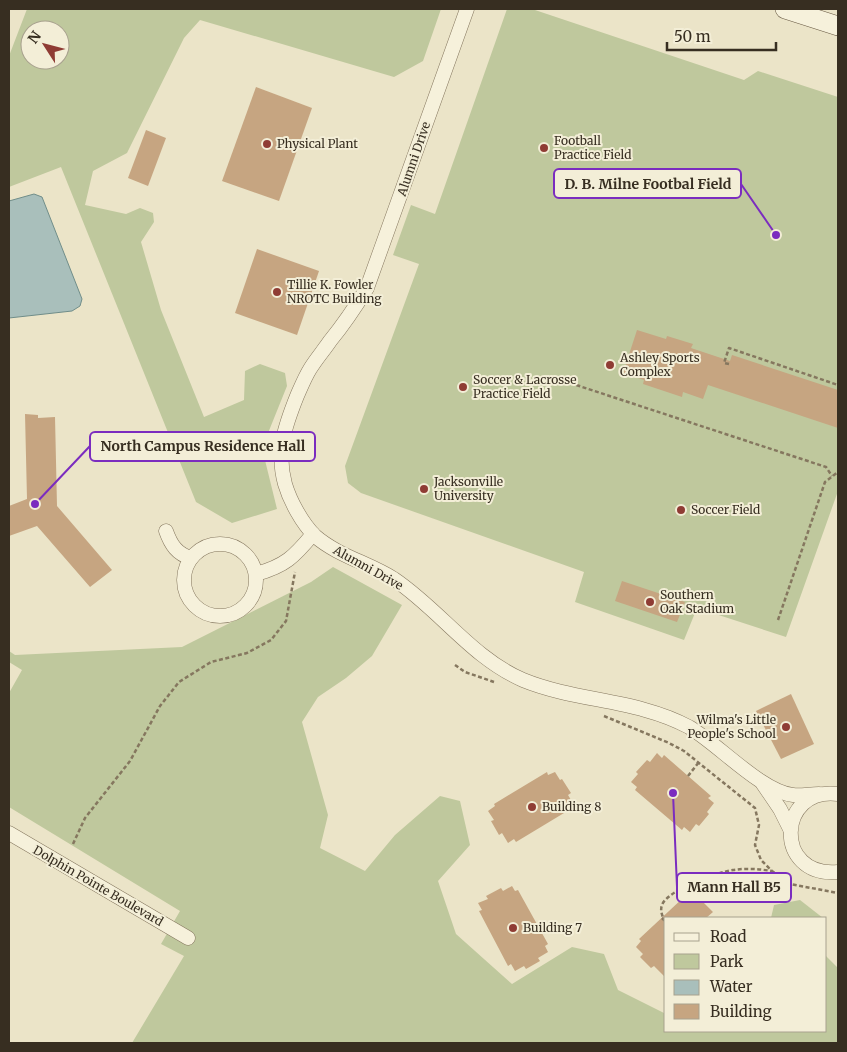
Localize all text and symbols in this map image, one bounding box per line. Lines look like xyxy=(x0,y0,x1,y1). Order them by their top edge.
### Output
north arrow xyxy=(20,20,70,70)
scale bar xyxy=(667,20,776,52)
text: 50 m xyxy=(674,27,711,46)
text: N xyxy=(24,28,45,47)
street label: Alumni Drive xyxy=(394,120,433,199)
place label: Football Practice Field xyxy=(554,133,631,162)
place label: Physical Plant xyxy=(277,136,358,151)
marker: Physical Plant xyxy=(261,138,273,150)
marker: Football Practice Field xyxy=(538,142,550,154)
callout: D. B. Milne Footbal Field xyxy=(554,169,741,198)
text: D. B. Milne Footbal Field xyxy=(565,175,732,193)
place label: Tillie K. Fowler NROTC Building xyxy=(287,277,382,306)
marker: Tillie K. Fowler NROTC Building xyxy=(271,286,283,298)
place label: Ashley Sports Complex xyxy=(619,350,700,379)
marker: Ashley Sports Complex xyxy=(604,359,616,371)
place label: Soccer & Lacrosse Practice Field xyxy=(473,372,576,401)
marker: Soccer & Lacrosse Practice Field xyxy=(457,381,469,393)
callout: North Campus Residence Hall xyxy=(90,432,315,461)
text: North Campus Residence Hall xyxy=(101,437,306,455)
place label: Jacksonville University xyxy=(433,474,503,503)
marker: Jacksonville University xyxy=(418,483,430,495)
place label: Soccer Field xyxy=(691,502,760,517)
marker: Soccer Field xyxy=(675,504,687,516)
street label: Alumni Drive xyxy=(330,542,406,593)
place label: Southern Oak Stadium xyxy=(660,587,734,616)
marker: Southern Oak Stadium xyxy=(644,596,656,608)
place label: Wilma's Little People's School xyxy=(687,712,776,741)
marker: Wilma's Little People's School xyxy=(780,721,792,733)
place label: Building 8 xyxy=(542,799,601,814)
marker: Building 8 xyxy=(526,801,538,813)
street label: Dolphin Pointe Boulevard xyxy=(31,842,166,929)
callout: Mann Hall B5 xyxy=(677,873,791,902)
text: Mann Hall B5 xyxy=(687,878,781,896)
legend xyxy=(664,917,827,1032)
place label: Building 7 xyxy=(523,920,582,935)
marker: Building 7 xyxy=(507,922,519,934)
text: Road xyxy=(710,927,746,946)
text: Park xyxy=(710,952,744,971)
text: Water xyxy=(709,977,753,996)
text: Building xyxy=(710,1002,772,1021)

